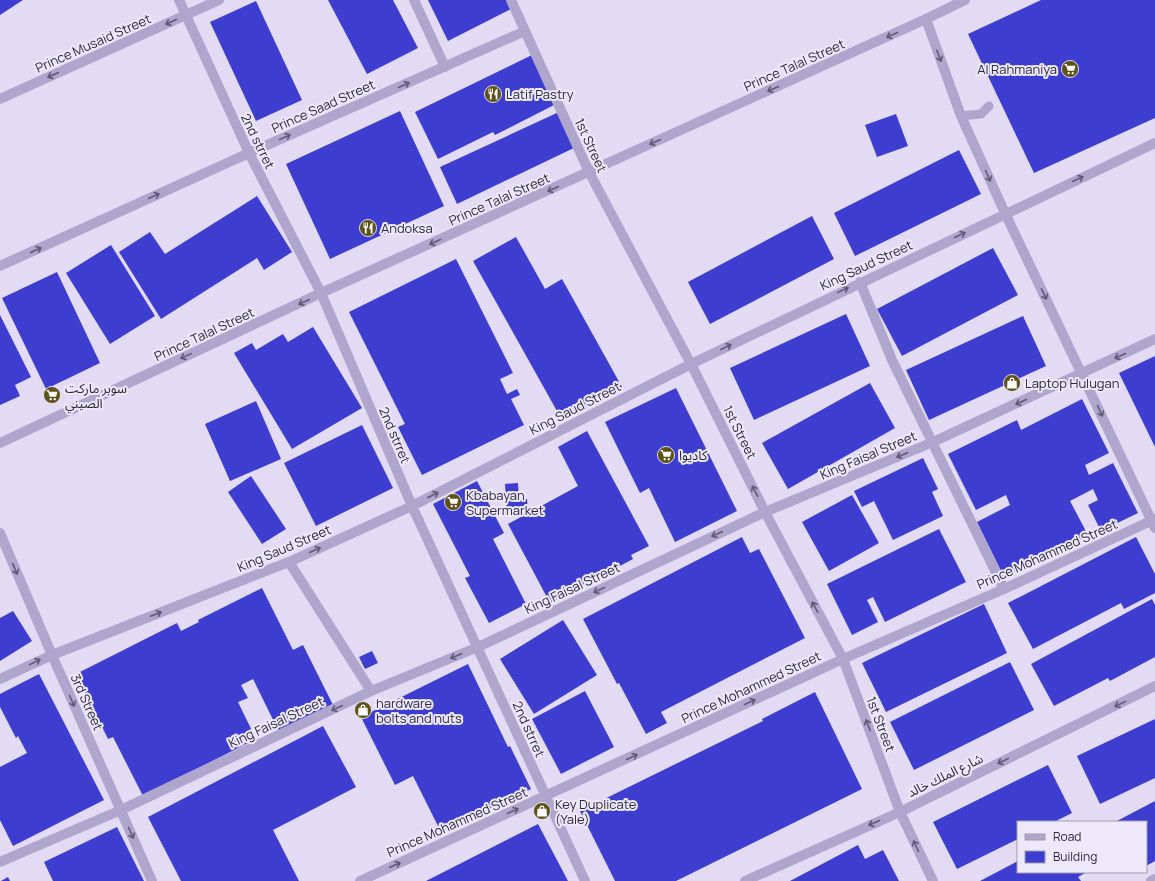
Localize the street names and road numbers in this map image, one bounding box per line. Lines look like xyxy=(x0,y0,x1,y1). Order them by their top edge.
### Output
street label: Prince Musaid Street xyxy=(32,9,154,77)
street label: Prince Talal Street xyxy=(741,35,847,95)
street label: Prince Saad Street xyxy=(268,75,378,137)
street label: 2nd strret xyxy=(237,110,279,172)
street label: 1st Street xyxy=(571,115,611,175)
street label: Prince Talal Street xyxy=(446,169,552,229)
street label: King Saud Street xyxy=(817,236,915,294)
street label: Prince Talal Street xyxy=(151,303,257,365)
street label: King Saud Street xyxy=(526,377,624,439)
street label: 1st Street xyxy=(719,402,761,462)
street label: 2nd strret xyxy=(375,404,415,466)
street label: King Faisal Street xyxy=(817,427,919,483)
street label: Prince Mohammed Street xyxy=(974,515,1120,593)
street label: King Saud Street xyxy=(234,520,334,576)
street label: King Faisal Street xyxy=(521,558,623,618)
street label: Prince Mohammed Street xyxy=(678,647,824,727)
street label: 3rd Street xyxy=(67,671,107,733)
street label: King Faisal Street xyxy=(225,692,327,752)
street label: 1st Street xyxy=(862,694,900,754)
street label: 2nd strret xyxy=(509,698,549,760)
street label: شارع الملك خالد xyxy=(904,749,987,803)
street label: Prince Mohammed Street xyxy=(384,783,530,861)

